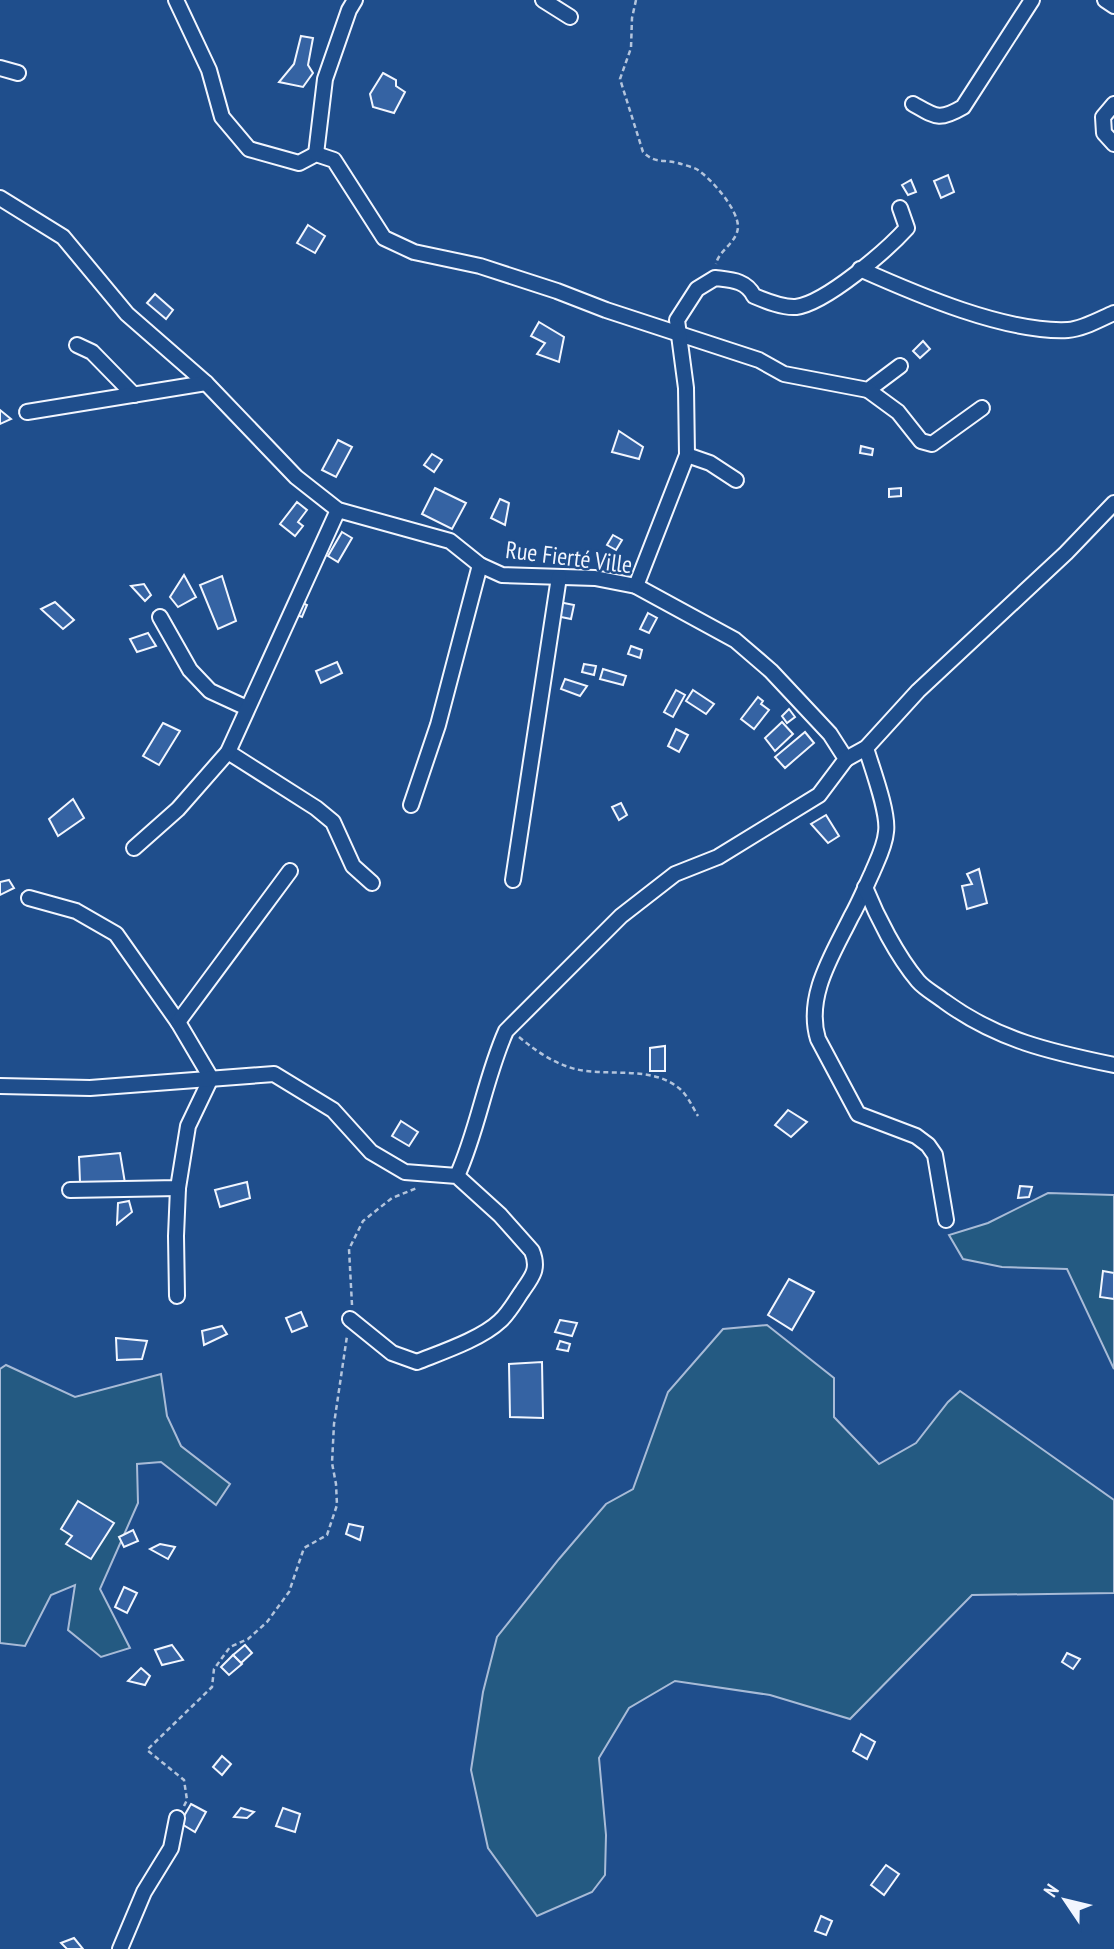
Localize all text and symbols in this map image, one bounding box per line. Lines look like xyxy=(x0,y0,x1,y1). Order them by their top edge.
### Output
street label: Rue Fierté Ville xyxy=(504,534,634,580)
north arrow xyxy=(1030,1865,1100,1935)
text: N xyxy=(1038,1879,1064,1901)

